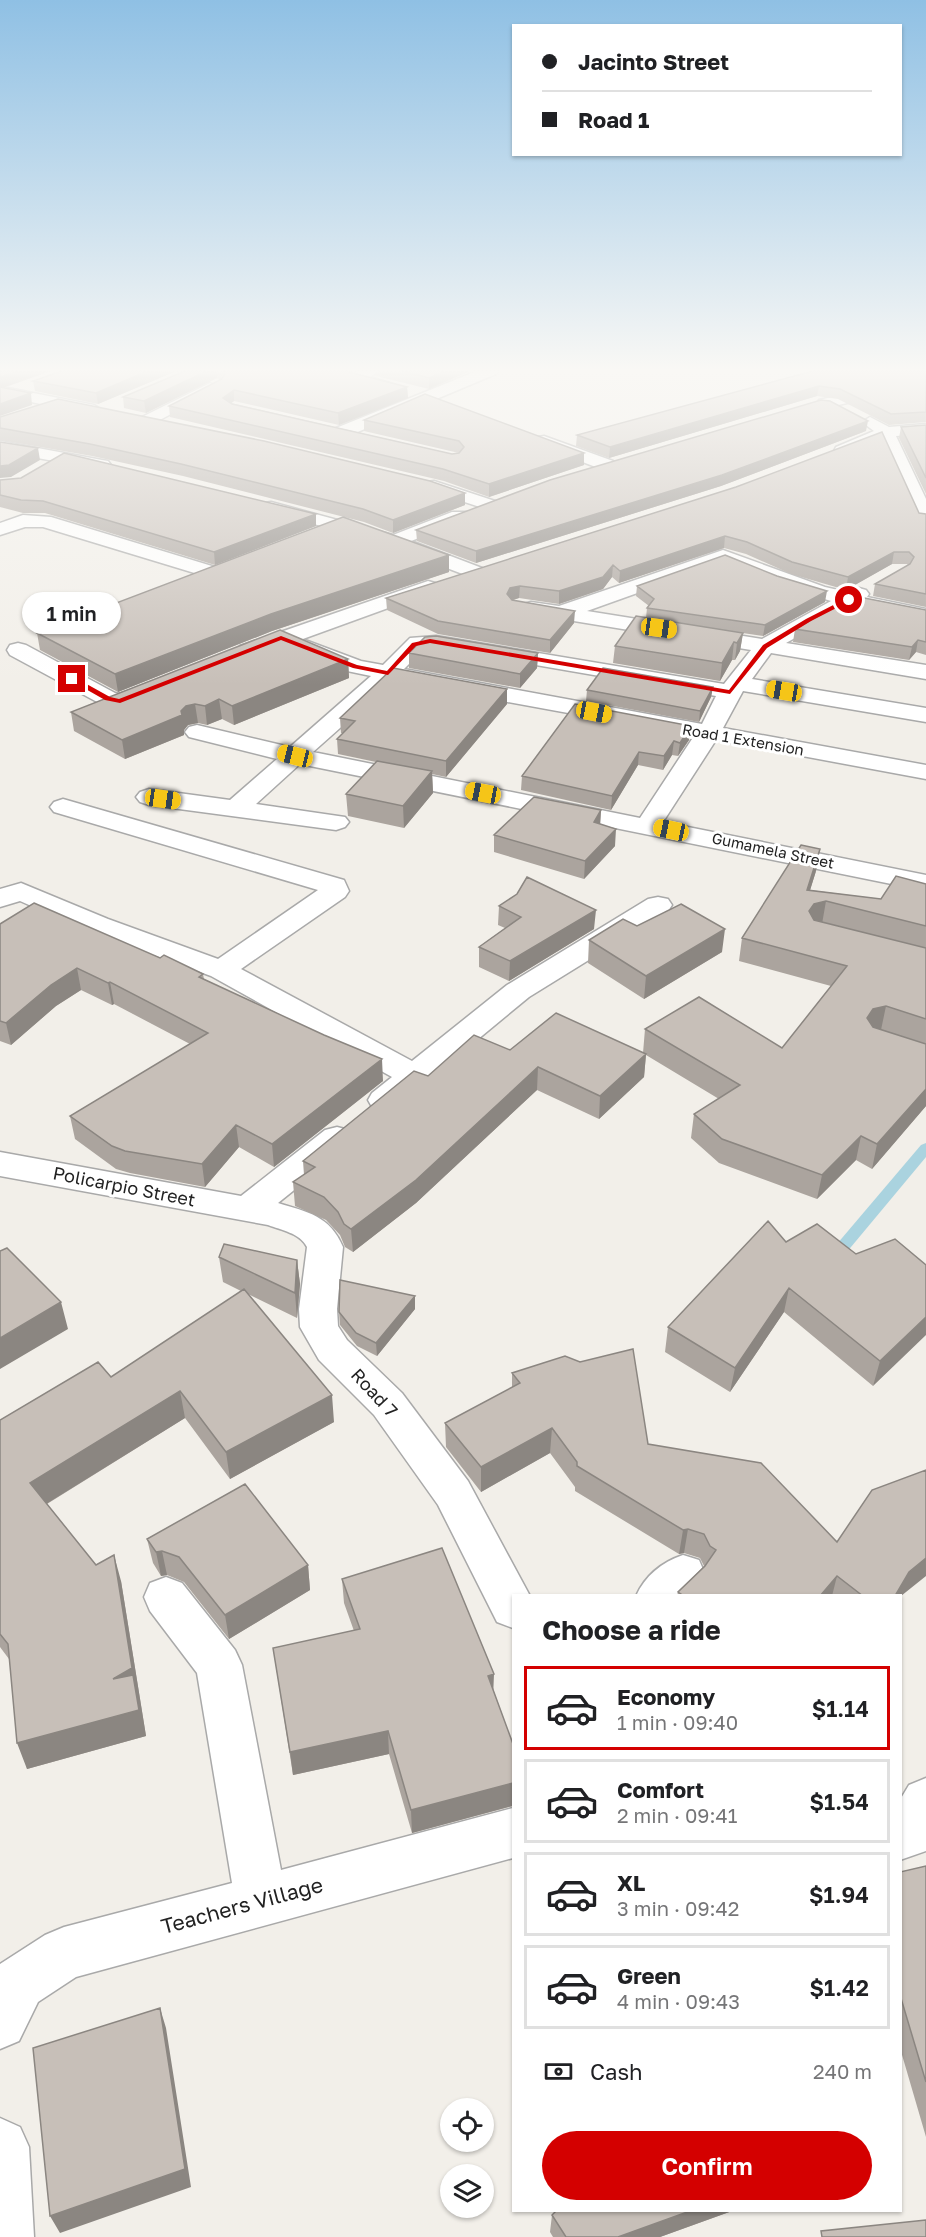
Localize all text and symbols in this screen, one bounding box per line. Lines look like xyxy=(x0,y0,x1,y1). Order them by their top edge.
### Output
text: Jacinto Street xyxy=(578,48,729,75)
text: Road 1 xyxy=(578,106,649,133)
route start xyxy=(835,586,862,613)
callout: 1 min xyxy=(22,592,122,634)
text: 1 min xyxy=(46,601,97,625)
car xyxy=(640,617,678,639)
route end xyxy=(58,665,85,692)
car xyxy=(765,679,803,703)
car xyxy=(575,700,613,724)
street label: Road 1 Extension xyxy=(681,719,805,759)
car xyxy=(275,743,315,769)
car xyxy=(464,781,502,805)
car xyxy=(144,788,182,810)
car xyxy=(652,817,690,843)
street label: Gumamela Street xyxy=(710,828,836,872)
street label: Policarpio Street xyxy=(51,1161,197,1211)
street label: Road 7 xyxy=(347,1364,403,1421)
text: Choose a ride xyxy=(542,1614,721,1646)
icon: car xyxy=(545,1681,599,1735)
text: Economy xyxy=(617,1683,715,1710)
text: $1.14 xyxy=(812,1695,869,1722)
text: 1 min · 09:40 xyxy=(617,1710,738,1734)
icon: car xyxy=(545,1774,599,1828)
text: Comfort xyxy=(617,1776,704,1803)
text: $1.54 xyxy=(810,1788,869,1815)
text: 2 min · 09:41 xyxy=(617,1803,737,1827)
icon: car xyxy=(545,1867,599,1921)
text: XL xyxy=(617,1869,645,1896)
street label: Teachers Village xyxy=(158,1871,325,1939)
text: $1.94 xyxy=(809,1881,869,1908)
text: 3 min · 09:42 xyxy=(617,1896,739,1920)
icon: car xyxy=(545,1960,599,2014)
text: Green xyxy=(617,1962,681,1989)
text: $1.42 xyxy=(810,1974,869,2001)
text: 4 min · 09:43 xyxy=(617,1989,740,2013)
icon: cash xyxy=(542,2055,575,2088)
text: Cash xyxy=(590,2058,643,2085)
text: 240 m xyxy=(813,2059,872,2083)
map controls xyxy=(440,2098,494,2218)
button: locate xyxy=(440,2098,494,2152)
button: Confirm xyxy=(542,2131,872,2200)
button: layers xyxy=(440,2164,494,2218)

